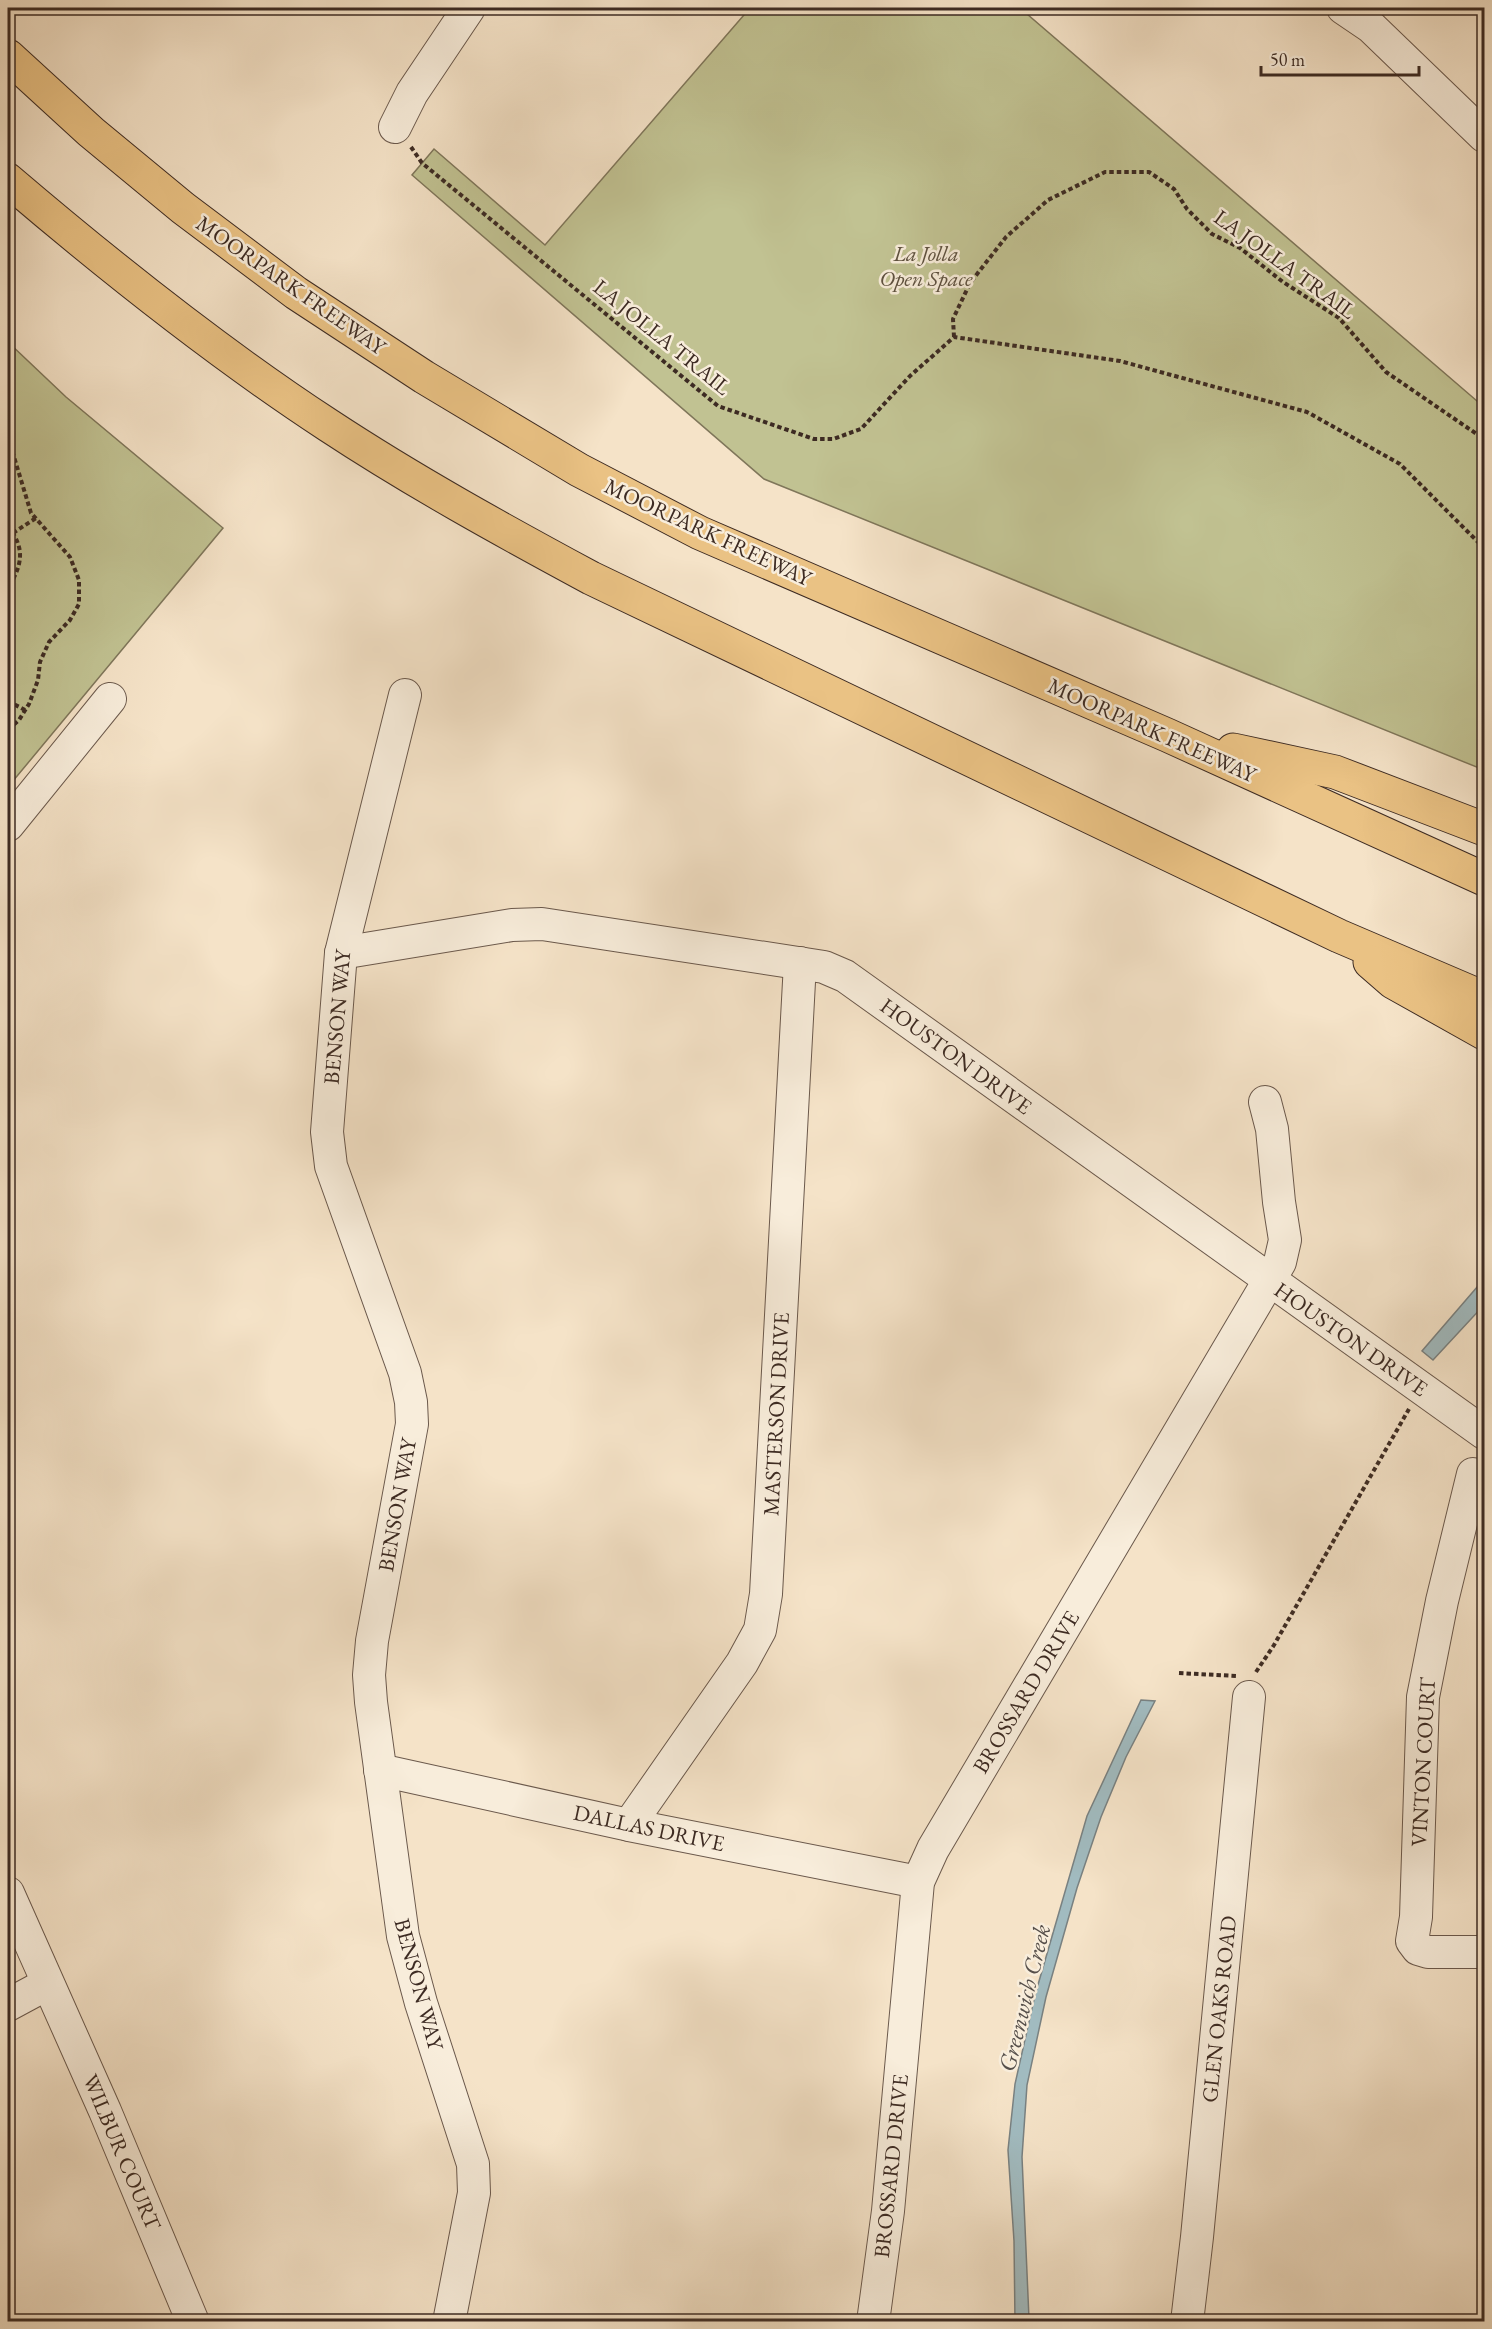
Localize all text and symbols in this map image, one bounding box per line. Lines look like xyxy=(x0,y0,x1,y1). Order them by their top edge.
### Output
scale bar xyxy=(1261,39,1418,77)
text: 50 m xyxy=(1270,48,1305,71)
street label: LA JOLLA TRAIL xyxy=(1208,203,1362,325)
street label: MOORPARK FREEWAY xyxy=(191,209,392,362)
park label: La Jolla Open Space xyxy=(879,239,973,293)
street label: LA JOLLA TRAIL xyxy=(587,273,737,402)
street label: MOORPARK FREEWAY xyxy=(600,471,817,593)
street label: MOORPARK FREEWAY xyxy=(1043,671,1262,790)
street label: BENSON WAY xyxy=(317,947,357,1086)
street label: HOUSTON DRIVE xyxy=(874,991,1038,1121)
street label: HOUSTON DRIVE xyxy=(1269,1275,1433,1403)
street label: MASTERSON DRIVE xyxy=(756,1311,796,1517)
street label: BENSON WAY xyxy=(371,1435,423,1574)
street label: BROSSARD DRIVE xyxy=(966,1605,1086,1779)
street label: VINTON COURT xyxy=(1404,1676,1442,1847)
street label: DALLAS DRIVE xyxy=(571,1798,727,1858)
street label: GLEN OAKS ROAD xyxy=(1195,1914,1243,2104)
street label: BENSON WAY xyxy=(388,1915,451,2054)
water label: Greenwich Creek xyxy=(991,1921,1057,2075)
street label: WILBUR COURT xyxy=(76,2070,168,2235)
street label: BROSSARD DRIVE xyxy=(867,2073,915,2259)

